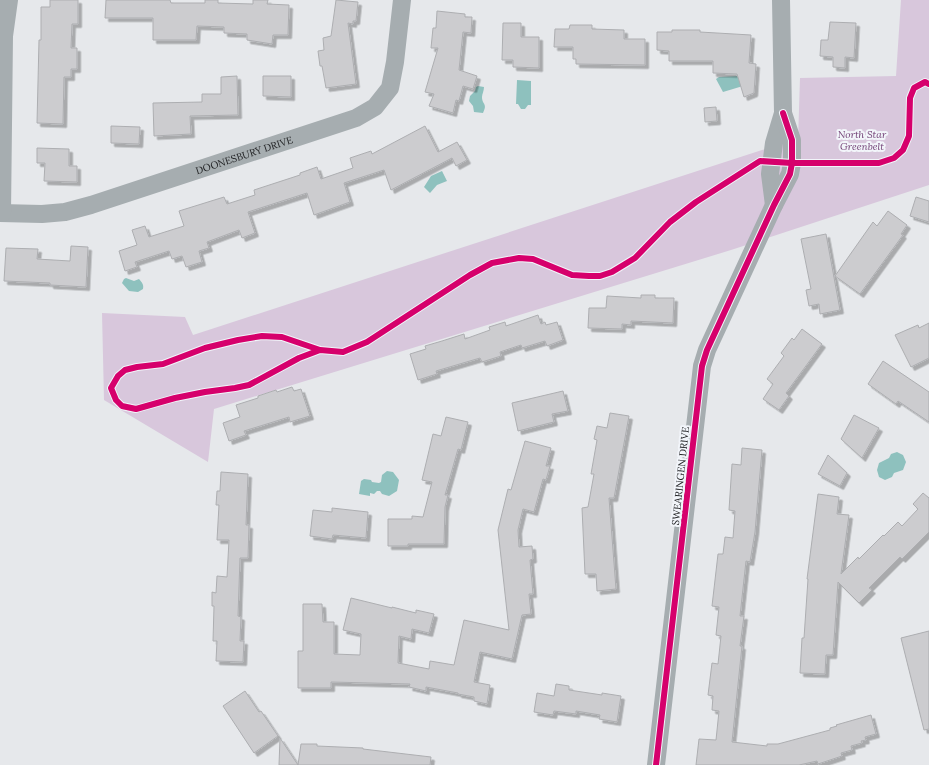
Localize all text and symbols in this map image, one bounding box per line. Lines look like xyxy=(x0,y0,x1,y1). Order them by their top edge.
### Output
park label: North Star Greenbelt xyxy=(838,128,887,153)
street label: DOONESBURY DRIVE xyxy=(194,133,294,177)
street label: SWEARINGEN DRIVE xyxy=(669,426,692,526)

